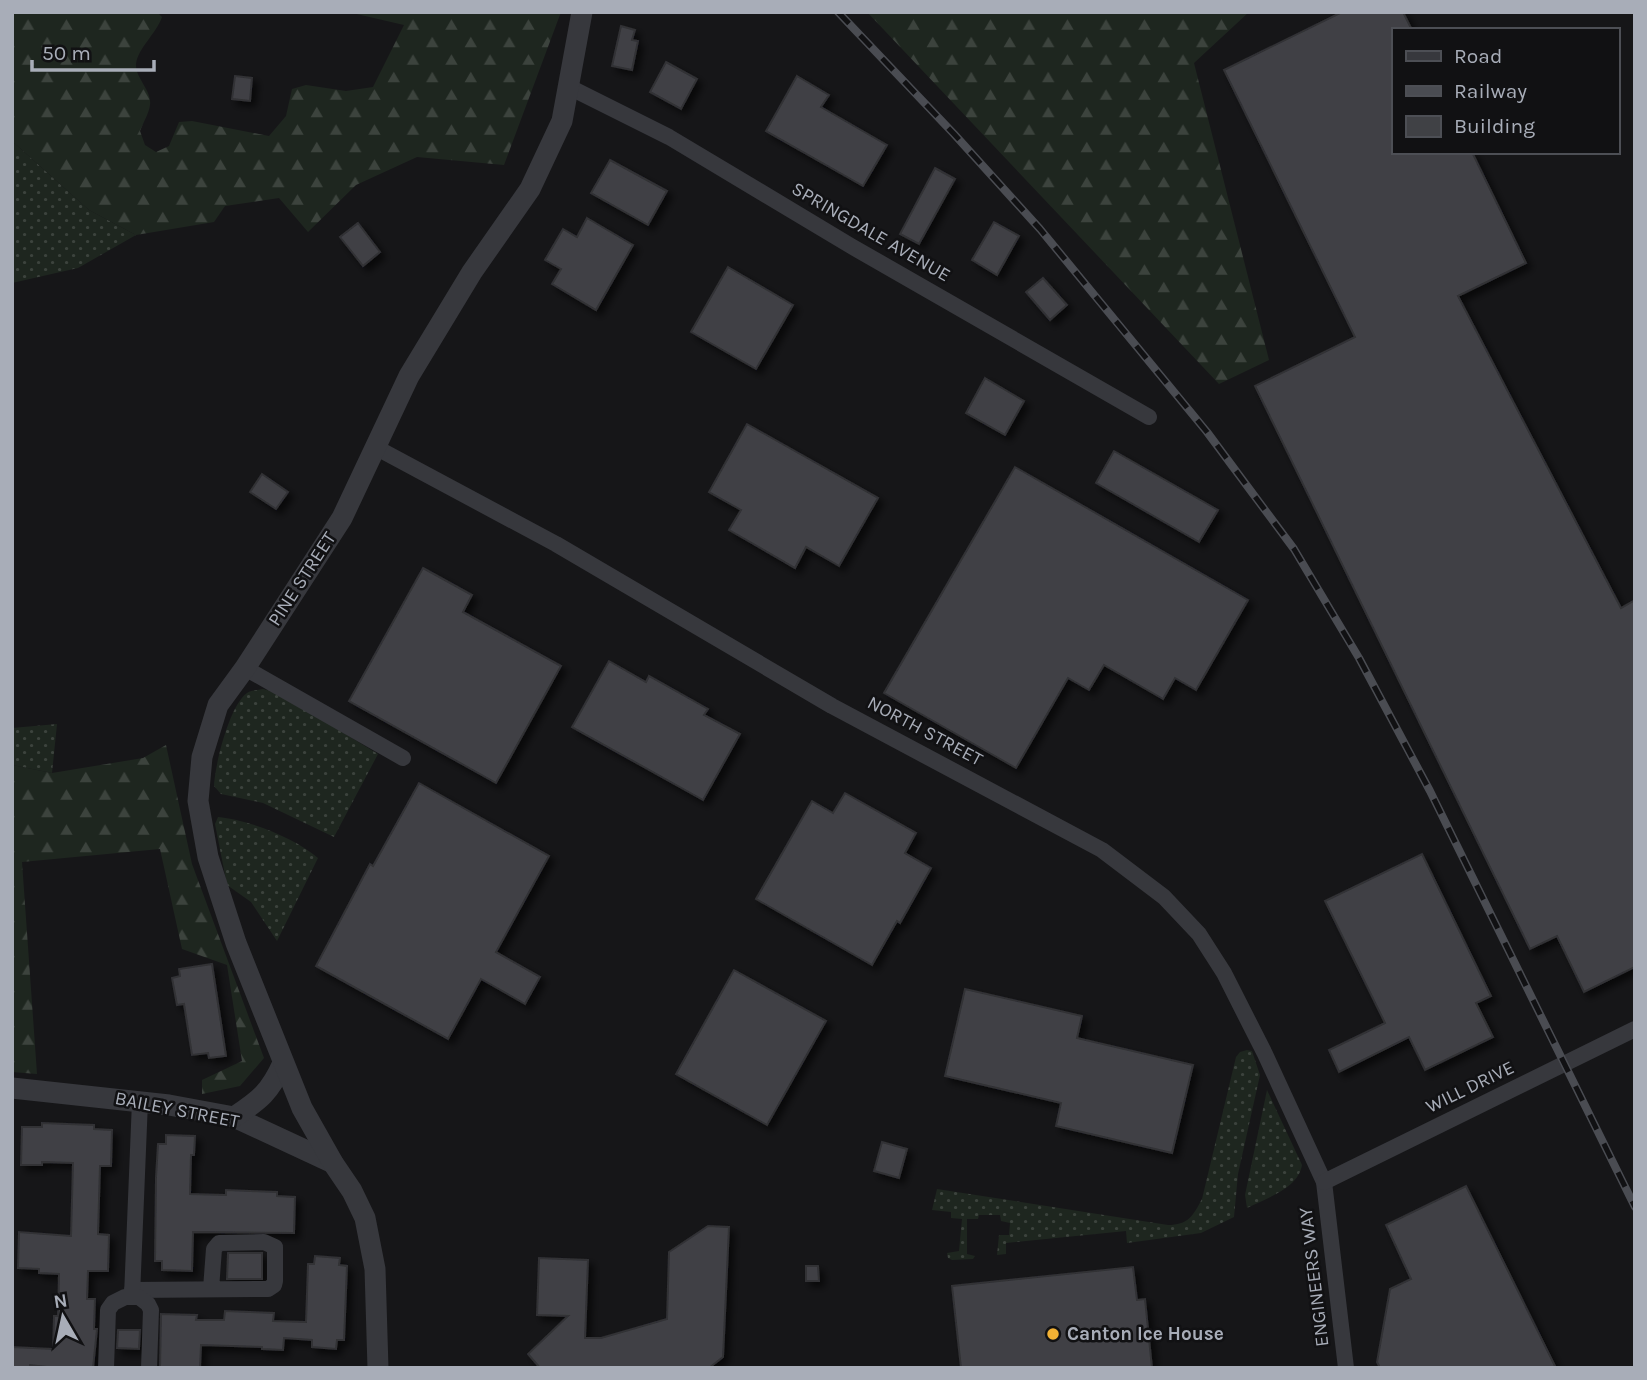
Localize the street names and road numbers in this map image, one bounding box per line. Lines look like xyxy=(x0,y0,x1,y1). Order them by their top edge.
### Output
street label: SPRINGDALE AVENUE xyxy=(788,178,954,286)
street label: PINE STREET xyxy=(263,528,341,630)
street label: NORTH STREET xyxy=(864,691,987,771)
street label: WILL DRIVE xyxy=(1422,1056,1518,1118)
street label: BAILEY STREET xyxy=(113,1087,241,1133)
street label: ENGINEERS WAY xyxy=(1294,1205,1333,1348)

